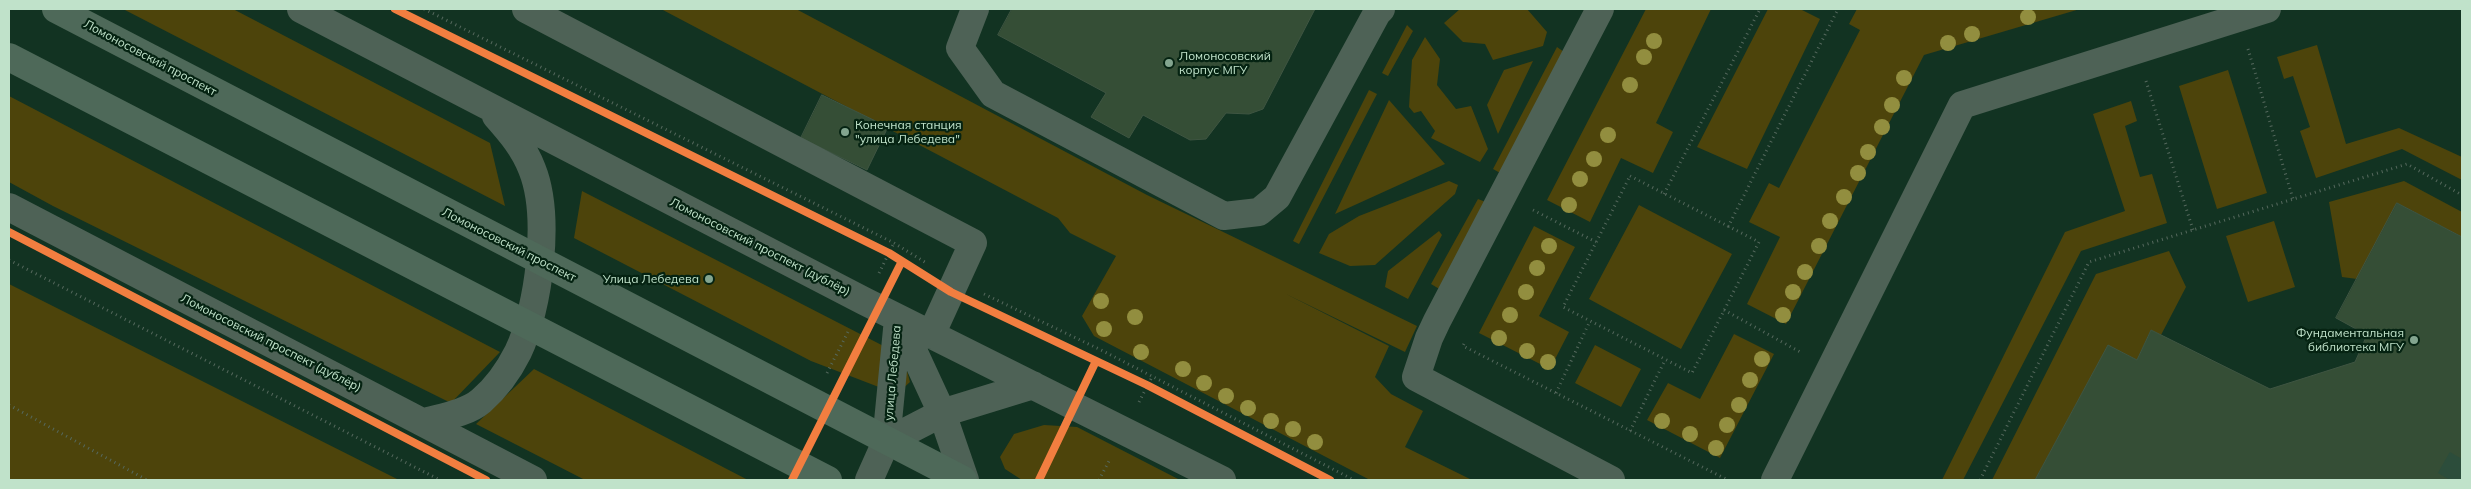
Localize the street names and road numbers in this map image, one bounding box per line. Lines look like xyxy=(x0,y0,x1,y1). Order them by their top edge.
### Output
street label: Ломоносовский проспект xyxy=(81,17,219,99)
street label: Ломоносовский проспект (дублёр) xyxy=(667,195,853,299)
street label: Ломоносовский проспект xyxy=(440,205,578,285)
street label: Ломоносовский проспект (дублёр) xyxy=(178,291,364,395)
street label: улица Лебедева xyxy=(882,325,904,421)

